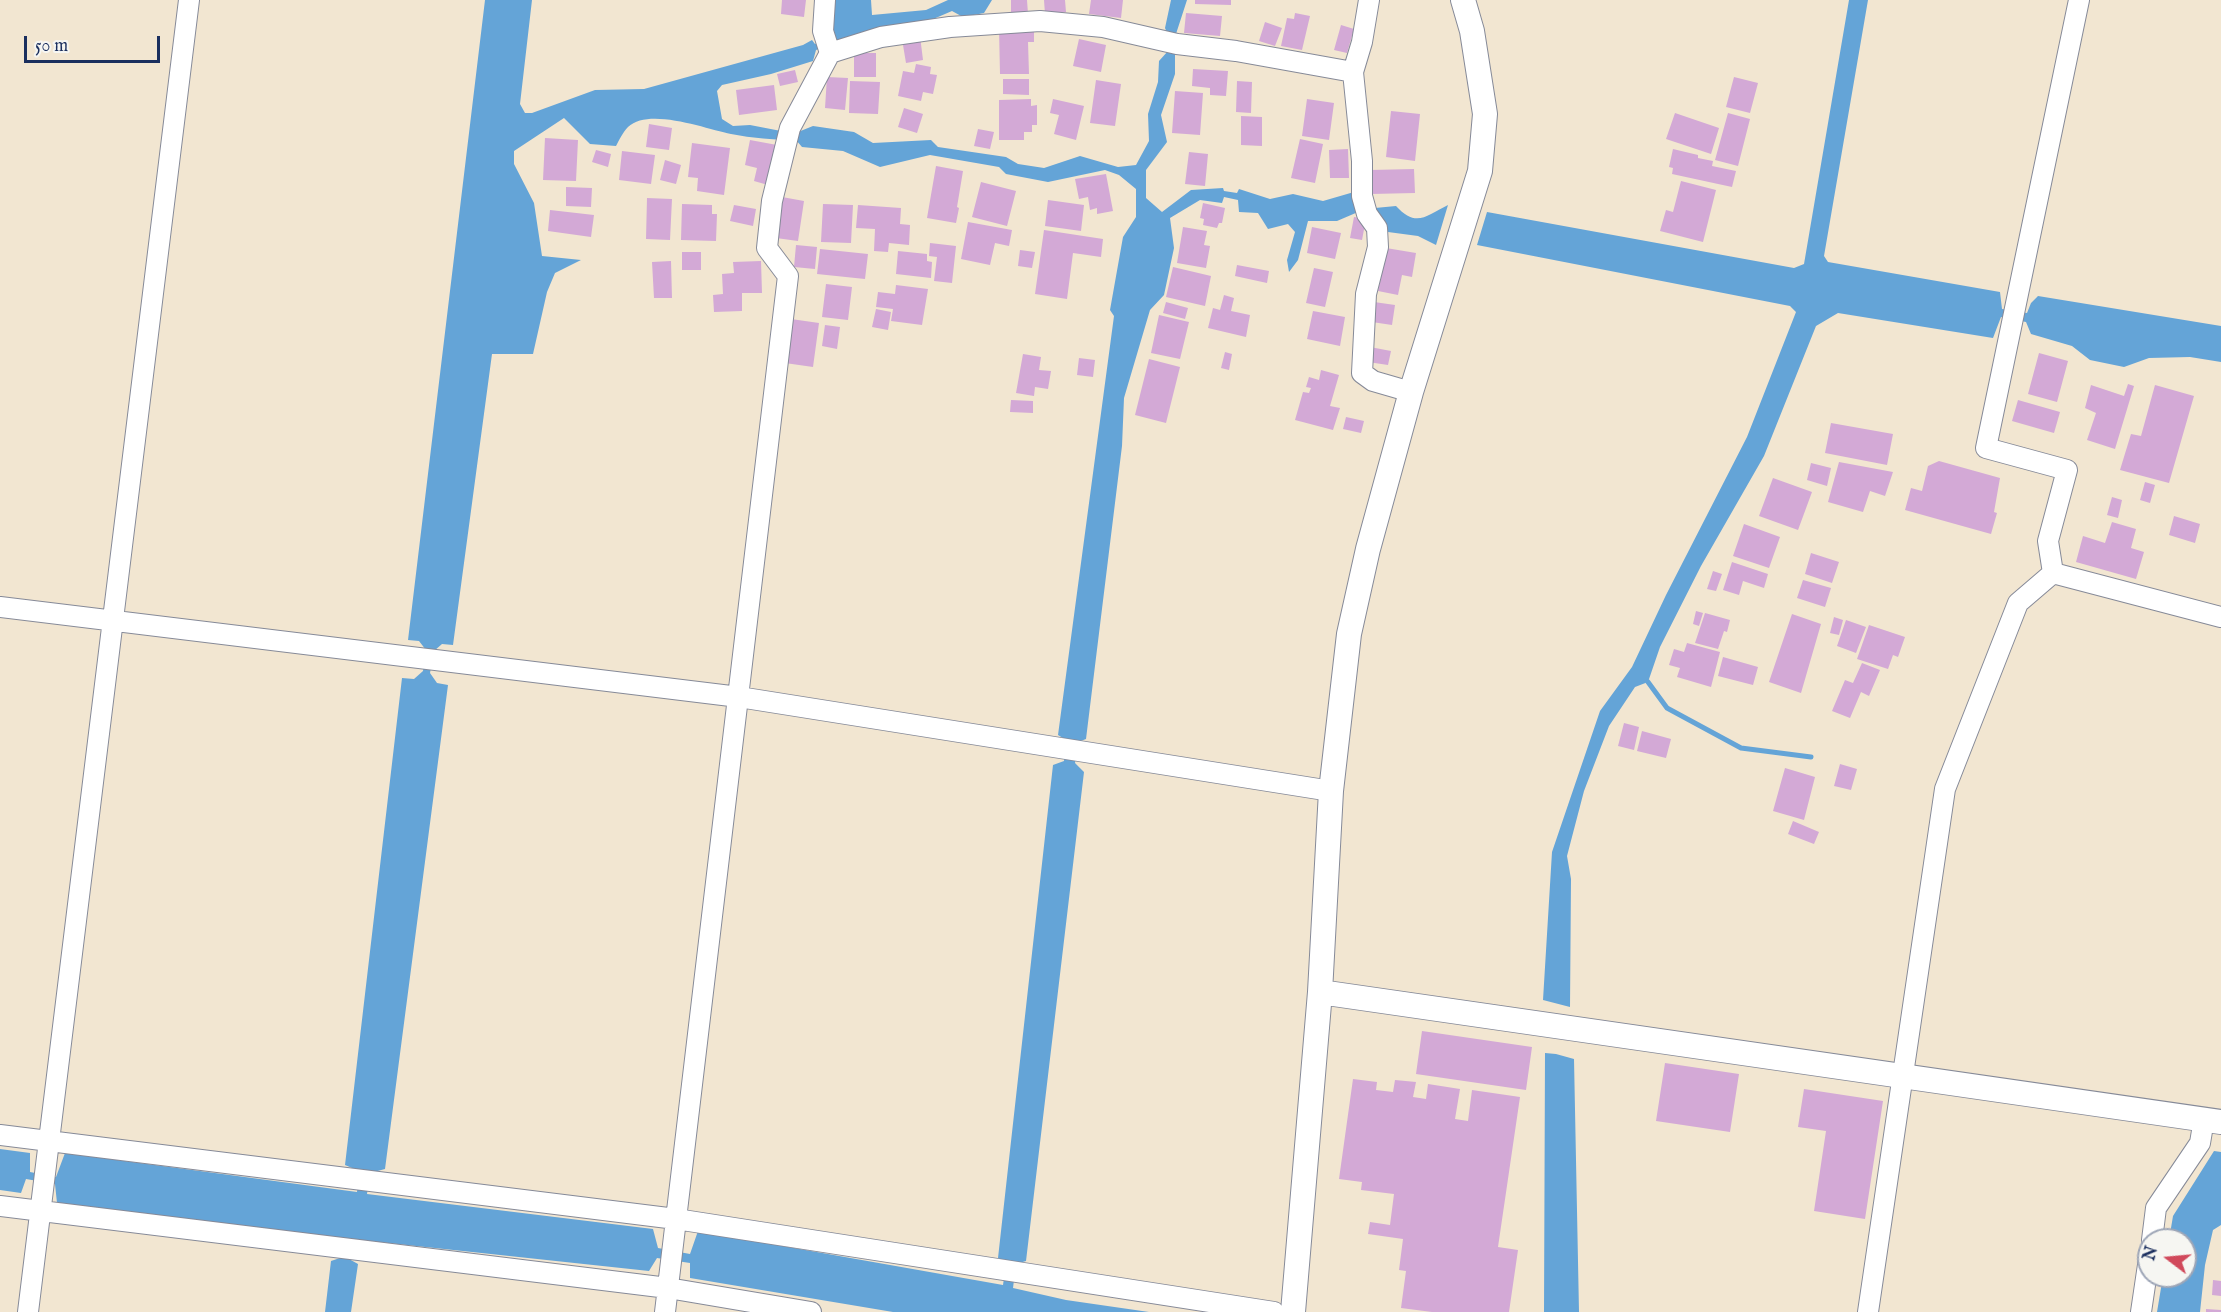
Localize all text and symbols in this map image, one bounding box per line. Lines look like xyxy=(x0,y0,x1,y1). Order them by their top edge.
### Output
scale bar xyxy=(27,24,164,62)
text: 50 m xyxy=(35,35,68,58)
north arrow xyxy=(2137,1228,2197,1288)
text: N xyxy=(2140,1244,2163,1263)

